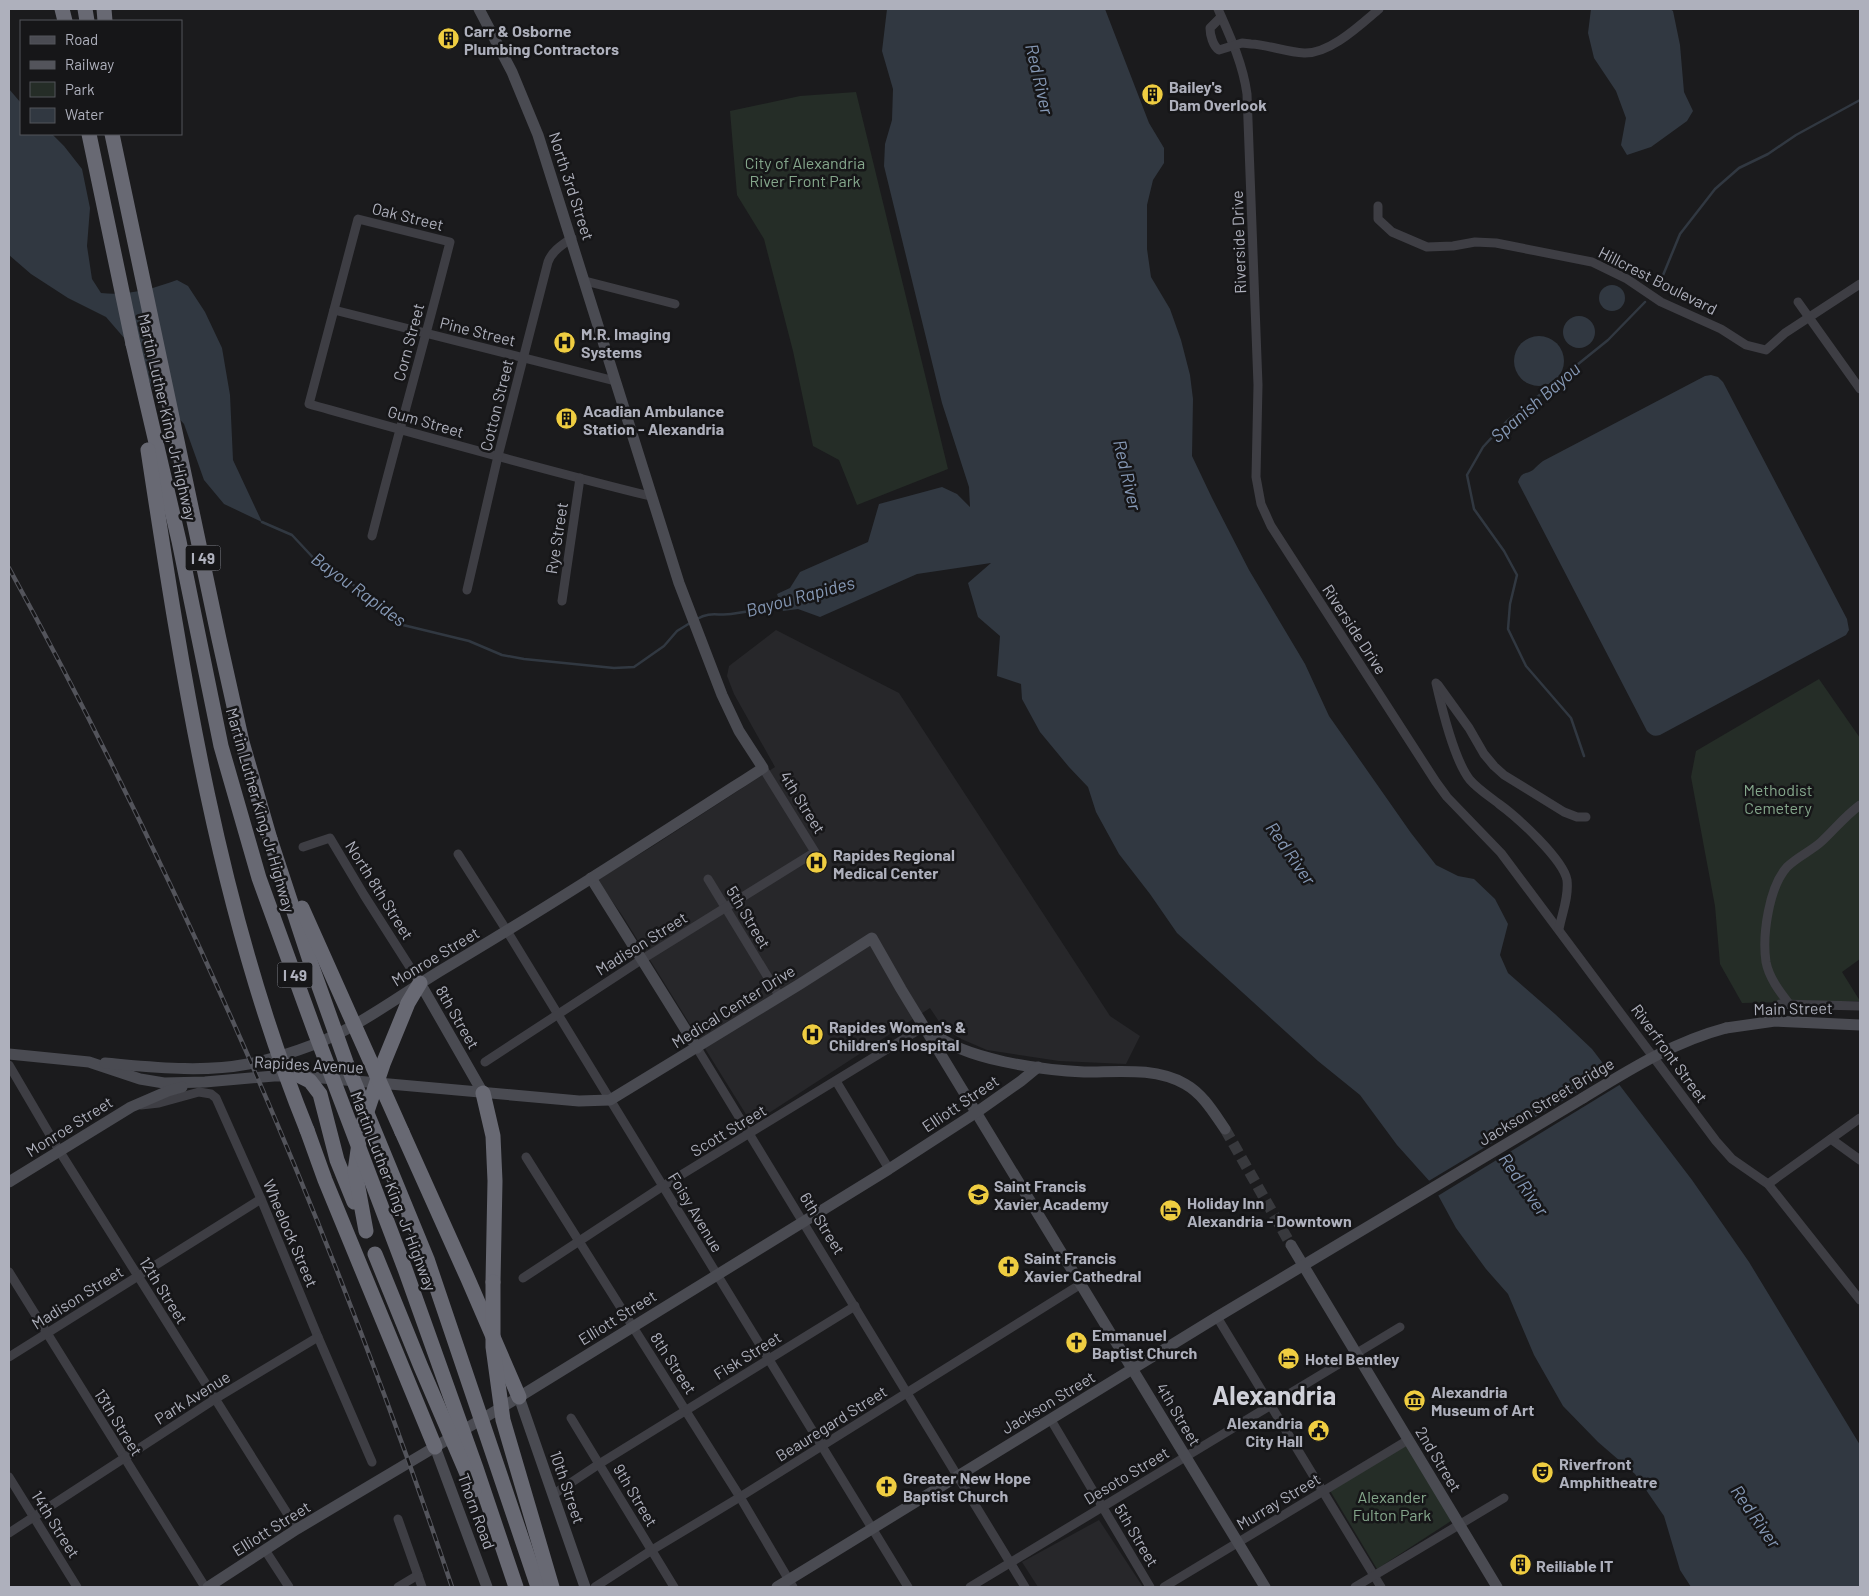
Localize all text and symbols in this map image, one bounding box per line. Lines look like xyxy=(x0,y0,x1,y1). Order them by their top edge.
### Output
legend xyxy=(20,20,182,135)
place label: Carr & Osborne Plumbing Contractors xyxy=(464,21,619,58)
building icon: Carr & Osborne Plumbing Contractors xyxy=(436,27,460,51)
text: Road xyxy=(65,30,98,48)
water label: Red River xyxy=(1021,42,1059,117)
text: Railway xyxy=(65,55,114,73)
place label: Bailey's Dam Overlook xyxy=(1169,77,1267,114)
text: Park xyxy=(65,80,95,98)
building icon: Bailey's Dam Overlook xyxy=(1141,83,1165,107)
text: Water xyxy=(65,105,104,123)
street label: North 3rd Street xyxy=(546,129,598,243)
park label: City of Alexandria River Front Park xyxy=(745,153,865,190)
street label: Riverside Drive xyxy=(1227,190,1249,294)
street label: Oak Street xyxy=(370,198,446,234)
street label: Hillcrest Boulevard xyxy=(1596,242,1720,318)
street label: Corn Street xyxy=(389,301,427,383)
street label: Martin Luther King, Jr Highway xyxy=(135,312,201,523)
street label: Pine Street xyxy=(438,312,518,350)
place label: M.R. Imaging Systems xyxy=(581,324,671,361)
hospital icon: M.R. Imaging Systems xyxy=(553,330,577,354)
street label: Cotton Street xyxy=(475,357,517,453)
water label: Spanish Bayou xyxy=(1486,357,1584,447)
street label: Gum Street xyxy=(386,401,466,441)
place label: Acadian Ambulance Station - Alexandria xyxy=(583,401,724,438)
building icon: Acadian Ambulance Station - Alexandria xyxy=(555,407,579,431)
water label: Red River xyxy=(1109,438,1147,513)
street label: Rye Street xyxy=(541,501,571,575)
road number: I 49 xyxy=(186,546,220,570)
water label: Bayou Rapides xyxy=(307,547,411,631)
water label: Bayou Rapides xyxy=(743,571,857,621)
street label: Riverside Drive xyxy=(1319,580,1391,678)
street label: Martin Luther King, Jr Highway xyxy=(223,705,300,915)
street label: 4th Street xyxy=(776,767,830,837)
park label: Methodist Cemetery xyxy=(1743,780,1813,817)
water label: Red River xyxy=(1261,817,1321,889)
street label: North 8th Street xyxy=(342,837,418,943)
place label: Rapides Regional Medical Center xyxy=(833,845,955,882)
hospital icon: Rapides Regional Medical Center xyxy=(805,851,829,875)
street label: 5th Street xyxy=(723,882,775,952)
street label: Madison Street xyxy=(592,907,690,979)
street label: Monroe Street xyxy=(388,922,482,990)
street label: Medical Center Drive xyxy=(668,960,798,1052)
road number: I 49 xyxy=(278,962,312,988)
street label: 8th Street xyxy=(432,982,484,1052)
street label: Main Street xyxy=(1753,998,1833,1018)
street label: Riverfront Street xyxy=(1628,1000,1712,1106)
place label: Rapides Women's & Children's Hospital xyxy=(829,1017,966,1054)
hospital icon: Rapides Women's & Children's Hospital xyxy=(801,1023,825,1047)
street label: Rapides Avenue xyxy=(254,1052,364,1076)
street label: Jackson Street Bridge xyxy=(1475,1053,1617,1149)
street label: Elliott Street xyxy=(918,1070,1002,1136)
street label: Martin Luther King, Jr Highway xyxy=(347,1089,441,1294)
street label: Monroe Street xyxy=(22,1092,116,1160)
street label: Scott Street xyxy=(687,1100,769,1160)
water label: Red River xyxy=(1494,1148,1554,1220)
street label: Foisy Avenue xyxy=(665,1169,727,1255)
street label: Wheelock Street xyxy=(260,1176,322,1290)
place label: Saint Francis Xavier Academy xyxy=(994,1176,1109,1213)
school or university icon: Saint Francis Xavier Academy xyxy=(966,1182,990,1206)
street label: 6th Street xyxy=(797,1188,849,1258)
place label: Holiday Inn Alexandria - Downtown xyxy=(1187,1193,1352,1230)
hotel icon: Holiday Inn Alexandria - Downtown xyxy=(1159,1199,1183,1223)
place label: Saint Francis Xavier Cathedral xyxy=(1024,1248,1141,1285)
street label: 12th Street xyxy=(136,1253,192,1327)
church icon: Saint Francis Xavier Cathedral xyxy=(996,1254,1020,1278)
street label: Madison Street xyxy=(28,1261,126,1333)
street label: Elliott Street xyxy=(575,1286,659,1348)
place label: Emmanuel Baptist Church xyxy=(1092,1325,1197,1362)
street label: Fisk Street xyxy=(710,1327,784,1383)
street label: 8th Street xyxy=(647,1329,701,1397)
church icon: Emmanuel Baptist Church xyxy=(1064,1331,1088,1355)
hotel icon: Hotel Bentley xyxy=(1277,1346,1301,1370)
place label: Hotel Bentley xyxy=(1305,1349,1399,1368)
street label: Park Avenue xyxy=(151,1366,233,1428)
street label: Jackson Street xyxy=(998,1367,1098,1437)
street label: 4th Street xyxy=(1153,1379,1205,1449)
district label: Alexandria xyxy=(1212,1379,1336,1410)
street label: Beauregard Street xyxy=(772,1381,890,1465)
place label: Alexandria Museum of Art xyxy=(1431,1382,1534,1419)
street label: 13th Street xyxy=(91,1385,147,1459)
museum icon: Alexandria Museum of Art xyxy=(1403,1388,1427,1412)
place label: Alexandria City Hall xyxy=(1227,1413,1303,1450)
public building icon: Alexandria City Hall xyxy=(1307,1419,1331,1443)
street label: 2nd Street xyxy=(1412,1423,1466,1495)
street label: Desoto Street xyxy=(1080,1442,1172,1508)
street label: 10th Street xyxy=(547,1448,589,1526)
place label: Riverfront Amphitheatre xyxy=(1559,1454,1658,1491)
street label: 9th Street xyxy=(610,1460,662,1530)
theatre icon: Riverfront Amphitheatre xyxy=(1531,1460,1555,1484)
place label: Greater New Hope Baptist Church xyxy=(903,1468,1031,1505)
street label: Murray Street xyxy=(1233,1469,1323,1533)
street label: Thorn Road xyxy=(454,1470,500,1552)
church icon: Greater New Hope Baptist Church xyxy=(875,1474,899,1498)
water label: Red River xyxy=(1726,1480,1786,1552)
street label: 14th Street xyxy=(28,1487,84,1561)
park label: Alexander Fulton Park xyxy=(1353,1487,1431,1524)
street label: Elliott Street xyxy=(229,1497,313,1559)
street label: 5th Street xyxy=(1111,1500,1163,1570)
building icon: Reiliable IT xyxy=(1508,1553,1532,1577)
place label: Reiliable IT xyxy=(1536,1556,1613,1575)

